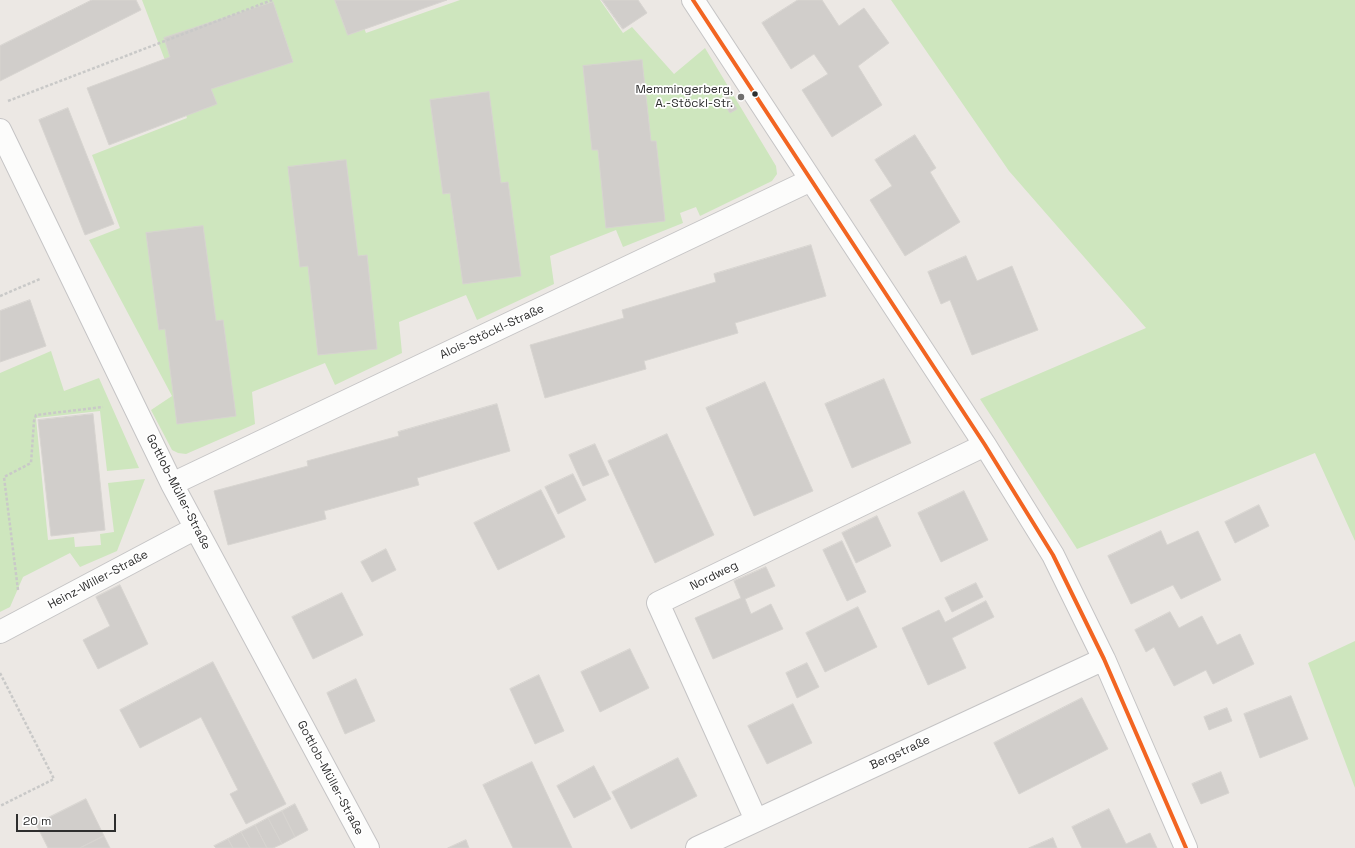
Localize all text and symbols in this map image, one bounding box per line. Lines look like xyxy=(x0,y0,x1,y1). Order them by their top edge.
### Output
place label: Memmingerberg, A.-Stöckl-Str. xyxy=(635,83,733,111)
unlabelled marker xyxy=(750,89,760,99)
marker: Memmingerberg, A.-Stöckl-Str. xyxy=(736,92,746,102)
street label: Alois-Stöckl-Straße xyxy=(438,301,546,363)
street label: Gottlob-Müller-Straße xyxy=(143,432,213,552)
street label: Heinz-Willer-Straße xyxy=(45,548,151,612)
street label: Nordweg xyxy=(688,558,740,594)
street label: Gottlob-Müller-Straße xyxy=(294,718,366,838)
street label: Bergstraße xyxy=(868,733,932,773)
scale bar xyxy=(18,806,118,832)
text: 20 m xyxy=(23,813,51,829)

